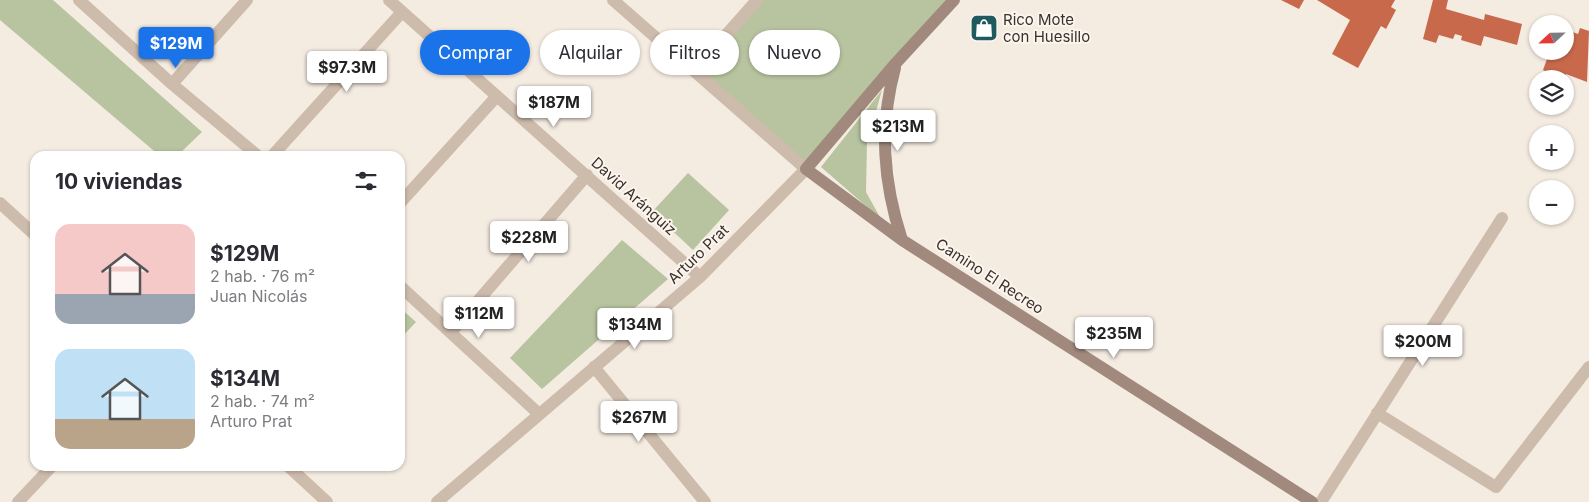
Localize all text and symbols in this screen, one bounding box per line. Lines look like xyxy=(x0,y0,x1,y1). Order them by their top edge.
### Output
place label: Rico Mote con Huesillo xyxy=(1003,10,1090,46)
shop icon: Rico Mote con Huesillo xyxy=(969,13,999,43)
north arrow xyxy=(1529,15,1574,60)
map controls xyxy=(1529,15,1574,225)
pin: $129M xyxy=(141,27,211,69)
chip: Comprar xyxy=(420,30,530,75)
chip: Alquilar xyxy=(540,30,640,75)
chip: Filtros xyxy=(650,30,739,75)
chip: Nuevo xyxy=(749,30,840,75)
text: $129M xyxy=(150,33,202,53)
pin: $97.3M xyxy=(306,51,388,93)
text: $97.3M xyxy=(318,57,376,77)
button: layers xyxy=(1529,70,1574,115)
pin: $187M xyxy=(519,86,589,128)
text: $187M xyxy=(528,92,580,112)
pin: $213M xyxy=(863,110,933,152)
text: $213M xyxy=(872,116,924,136)
button: + xyxy=(1529,125,1574,170)
street label: David Aránguiz xyxy=(588,153,680,239)
icon: filters xyxy=(352,167,380,195)
text: 10 viviendas xyxy=(55,169,183,194)
button: − xyxy=(1529,180,1574,225)
pin: $228M xyxy=(494,220,564,263)
street label: Arturo Prat xyxy=(664,220,732,288)
text: $228M xyxy=(501,227,557,247)
street label: Camino El Recreo xyxy=(932,234,1048,318)
text: $129M xyxy=(210,241,279,266)
icon: home xyxy=(95,244,155,304)
text: 2 hab. · 76 m² xyxy=(210,266,315,286)
text: Juan Nicolás xyxy=(210,286,308,306)
pin: $112M xyxy=(444,296,514,339)
text: $112M xyxy=(454,303,504,323)
pin: $134M xyxy=(600,308,670,350)
text: $134M xyxy=(608,314,662,334)
pin: $235M xyxy=(1079,316,1149,359)
text: $235M xyxy=(1086,323,1142,343)
pin: $200M xyxy=(1388,324,1458,367)
text: $200M xyxy=(1394,331,1452,351)
text: $134M xyxy=(210,366,280,391)
icon: home xyxy=(95,369,155,429)
text: 2 hab. · 74 m² xyxy=(210,391,315,411)
pin: $267M xyxy=(604,400,674,443)
text: $267M xyxy=(611,407,667,427)
text: Arturo Prat xyxy=(210,411,292,431)

